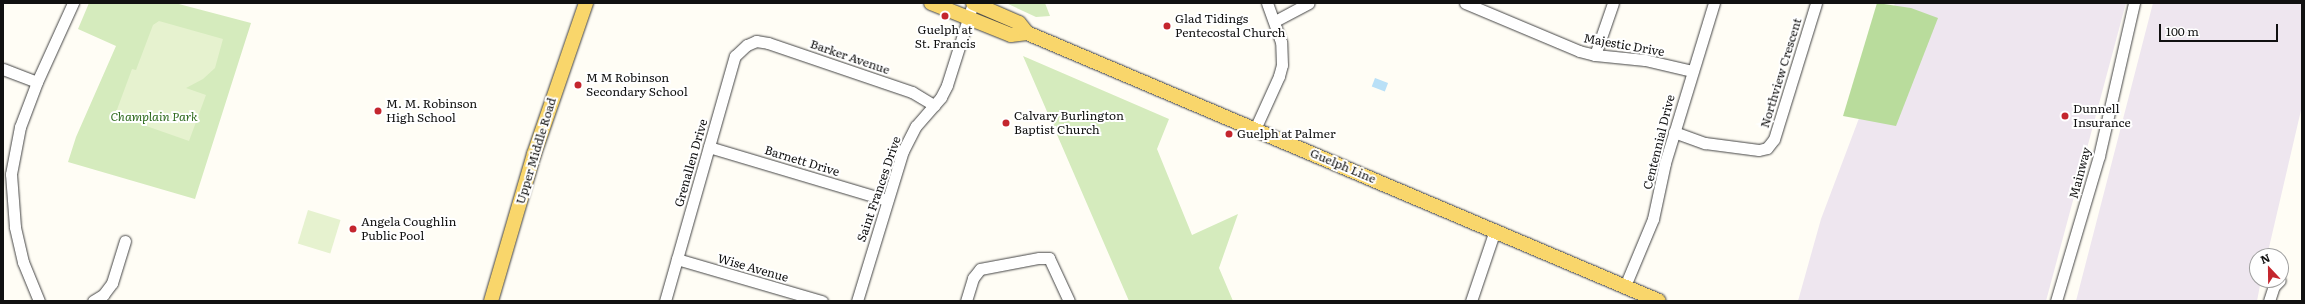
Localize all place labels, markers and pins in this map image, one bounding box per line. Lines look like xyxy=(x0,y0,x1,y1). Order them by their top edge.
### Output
marker: Guelph at St. Francis xyxy=(940,11,950,21)
place label: Glad Tidings Pentecostal Church xyxy=(1175,12,1286,40)
marker: Glad Tidings Pentecostal Church xyxy=(1162,21,1172,31)
place label: Guelph at St. Francis xyxy=(915,23,975,51)
place label: M M Robinson Secondary School xyxy=(586,71,688,99)
marker: M M Robinson Secondary School xyxy=(573,80,583,90)
place label: M. M. Robinson High School xyxy=(386,97,477,125)
place label: Dunnell Insurance xyxy=(2073,102,2131,130)
marker: M. M. Robinson High School xyxy=(373,106,383,116)
place label: Calvary Burlington Baptist Church xyxy=(1014,109,1124,137)
marker: Dunnell Insurance xyxy=(2060,111,2070,121)
marker: Calvary Burlington Baptist Church xyxy=(1001,118,1011,128)
place label: Guelph at Palmer xyxy=(1237,127,1336,141)
marker: Guelph at Palmer xyxy=(1224,129,1234,139)
place label: Angela Coughlin Public Pool xyxy=(361,215,456,243)
marker: Angela Coughlin Public Pool xyxy=(348,224,358,234)

